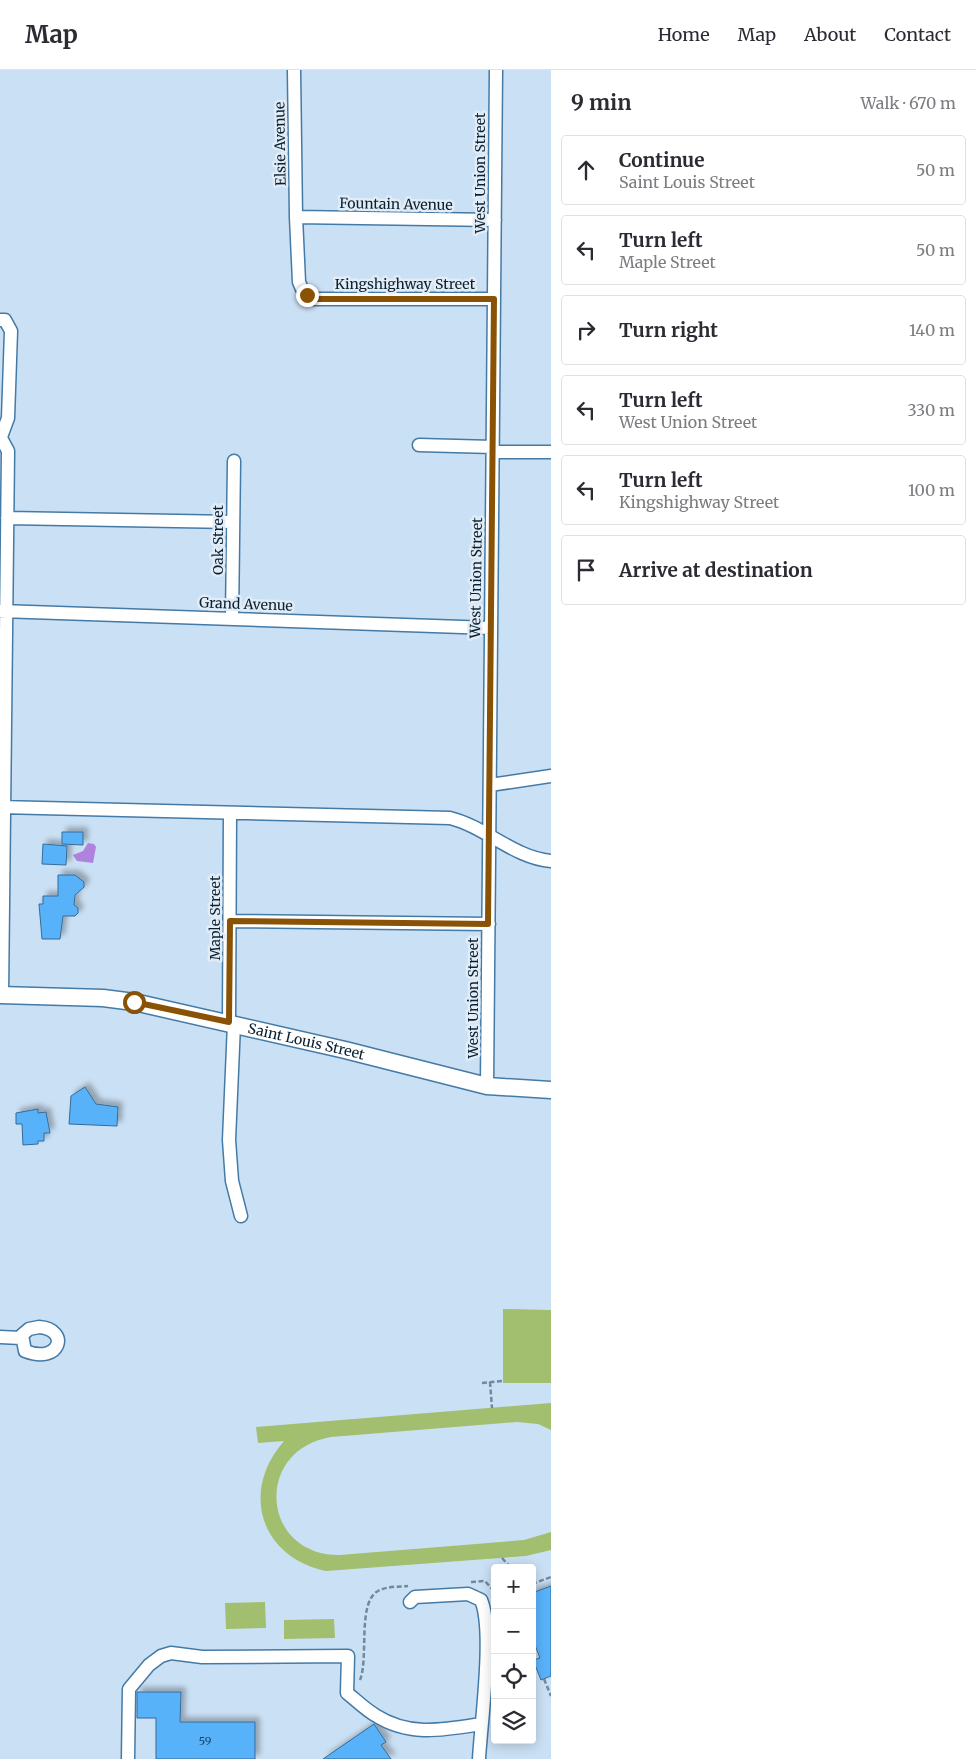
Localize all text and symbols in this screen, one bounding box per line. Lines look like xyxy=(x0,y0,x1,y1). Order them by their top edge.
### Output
text: Map xyxy=(25,19,78,50)
text: Home xyxy=(658,23,710,46)
text: Map xyxy=(738,23,776,46)
text: About xyxy=(804,23,856,46)
text: Contact xyxy=(884,23,951,46)
text: 9 min xyxy=(571,89,631,116)
text: Walk · 670 m xyxy=(860,93,956,113)
street label: Elsie Avenue xyxy=(270,102,290,186)
street label: West Union Street xyxy=(471,112,489,235)
text: Continue xyxy=(619,148,705,172)
icon: ahead xyxy=(572,156,600,184)
text: 50 m xyxy=(916,160,955,180)
text: Saint Louis Street xyxy=(619,172,755,192)
street label: Fountain Avenue xyxy=(339,194,453,214)
text: Turn left xyxy=(619,228,703,252)
icon: left xyxy=(572,236,600,264)
text: 50 m xyxy=(916,240,955,260)
text: Maple Street xyxy=(619,252,716,272)
street label: Kingshighway Street xyxy=(335,275,476,293)
route end xyxy=(296,284,319,307)
icon: right xyxy=(572,316,600,344)
text: Turn right xyxy=(619,318,718,342)
text: 140 m xyxy=(909,320,955,340)
text: Turn left xyxy=(619,388,703,412)
icon: left xyxy=(572,396,600,424)
text: 330 m xyxy=(908,400,955,420)
text: West Union Street xyxy=(619,412,757,432)
text: Turn left xyxy=(619,468,703,492)
icon: left xyxy=(572,476,600,504)
text: 100 m xyxy=(908,480,955,500)
text: Kingshighway Street xyxy=(619,492,779,512)
street label: Oak Street xyxy=(209,505,227,575)
street label: West Union Street xyxy=(466,517,486,640)
icon: arrive xyxy=(572,556,600,584)
text: Arrive at destination xyxy=(619,558,813,582)
street label: Grand Avenue xyxy=(199,593,293,615)
street label: Maple Street xyxy=(206,875,224,960)
street label: West Union Street xyxy=(464,937,482,1060)
route start xyxy=(123,991,146,1014)
street label: Saint Louis Street xyxy=(246,1019,367,1064)
map controls xyxy=(491,1564,536,1744)
button: + xyxy=(491,1564,536,1609)
button: − xyxy=(491,1609,536,1654)
button: locate xyxy=(491,1654,536,1699)
button: layers xyxy=(491,1699,536,1744)
house number: 59 xyxy=(199,1734,212,1748)

